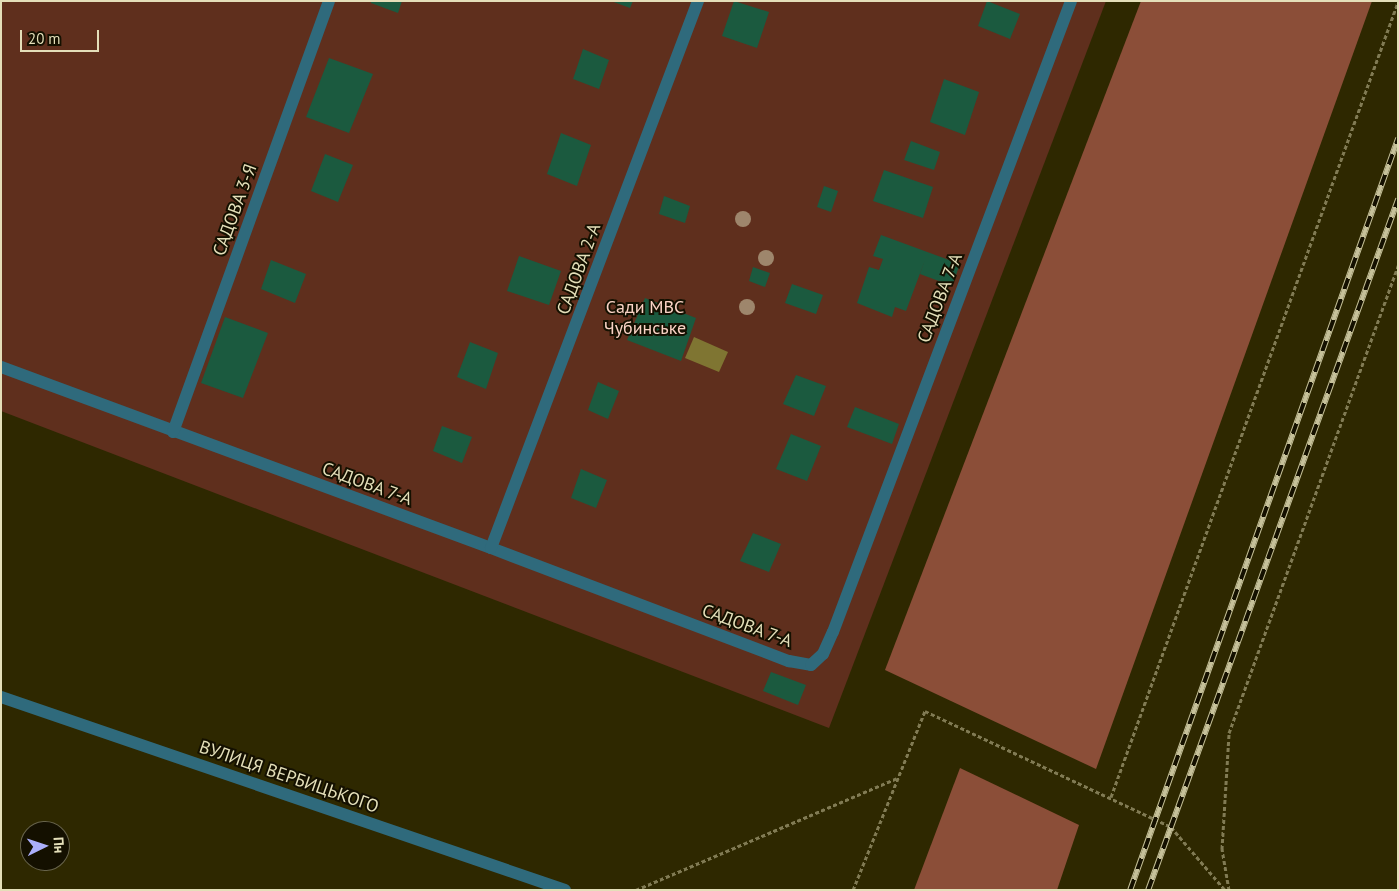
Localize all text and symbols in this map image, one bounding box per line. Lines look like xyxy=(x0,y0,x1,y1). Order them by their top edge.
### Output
scale bar xyxy=(22,20,101,52)
text: 20 m xyxy=(28,29,61,48)
street label: САДОВА 3-Я xyxy=(208,161,262,259)
street label: САДОВА 2-А xyxy=(552,220,606,318)
street label: САДОВА 7-А xyxy=(913,250,967,346)
park label: Сади МВС Чубинське xyxy=(604,297,686,340)
street label: САДОВА 7-А xyxy=(319,458,415,510)
street label: САДОВА 7-А xyxy=(699,600,795,652)
street label: ВУЛИЦЯ ВЕРБИЦЬКОГО xyxy=(196,736,382,818)
north arrow xyxy=(20,821,70,871)
text: Пн xyxy=(49,836,69,854)

